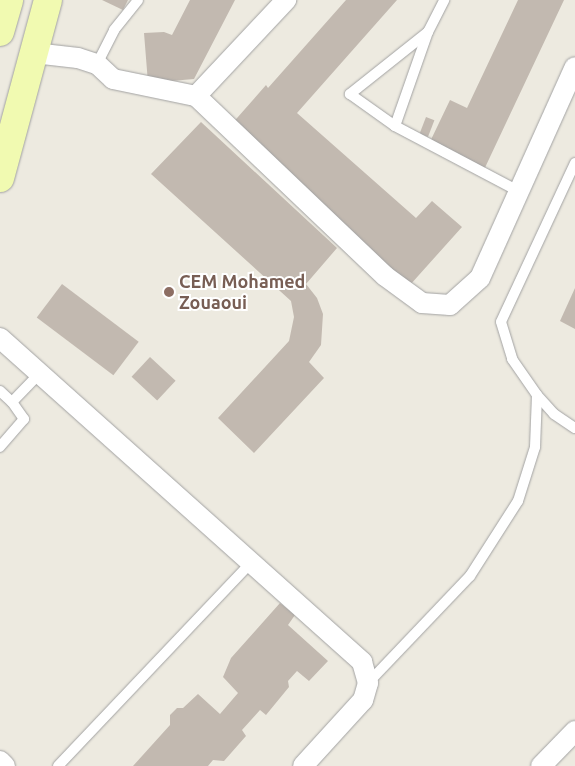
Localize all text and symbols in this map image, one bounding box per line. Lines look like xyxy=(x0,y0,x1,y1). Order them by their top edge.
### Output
place label: CEM Mohamed Zouaoui xyxy=(179,271,305,314)
marker: CEM Mohamed Zouaoui xyxy=(163,286,175,298)

